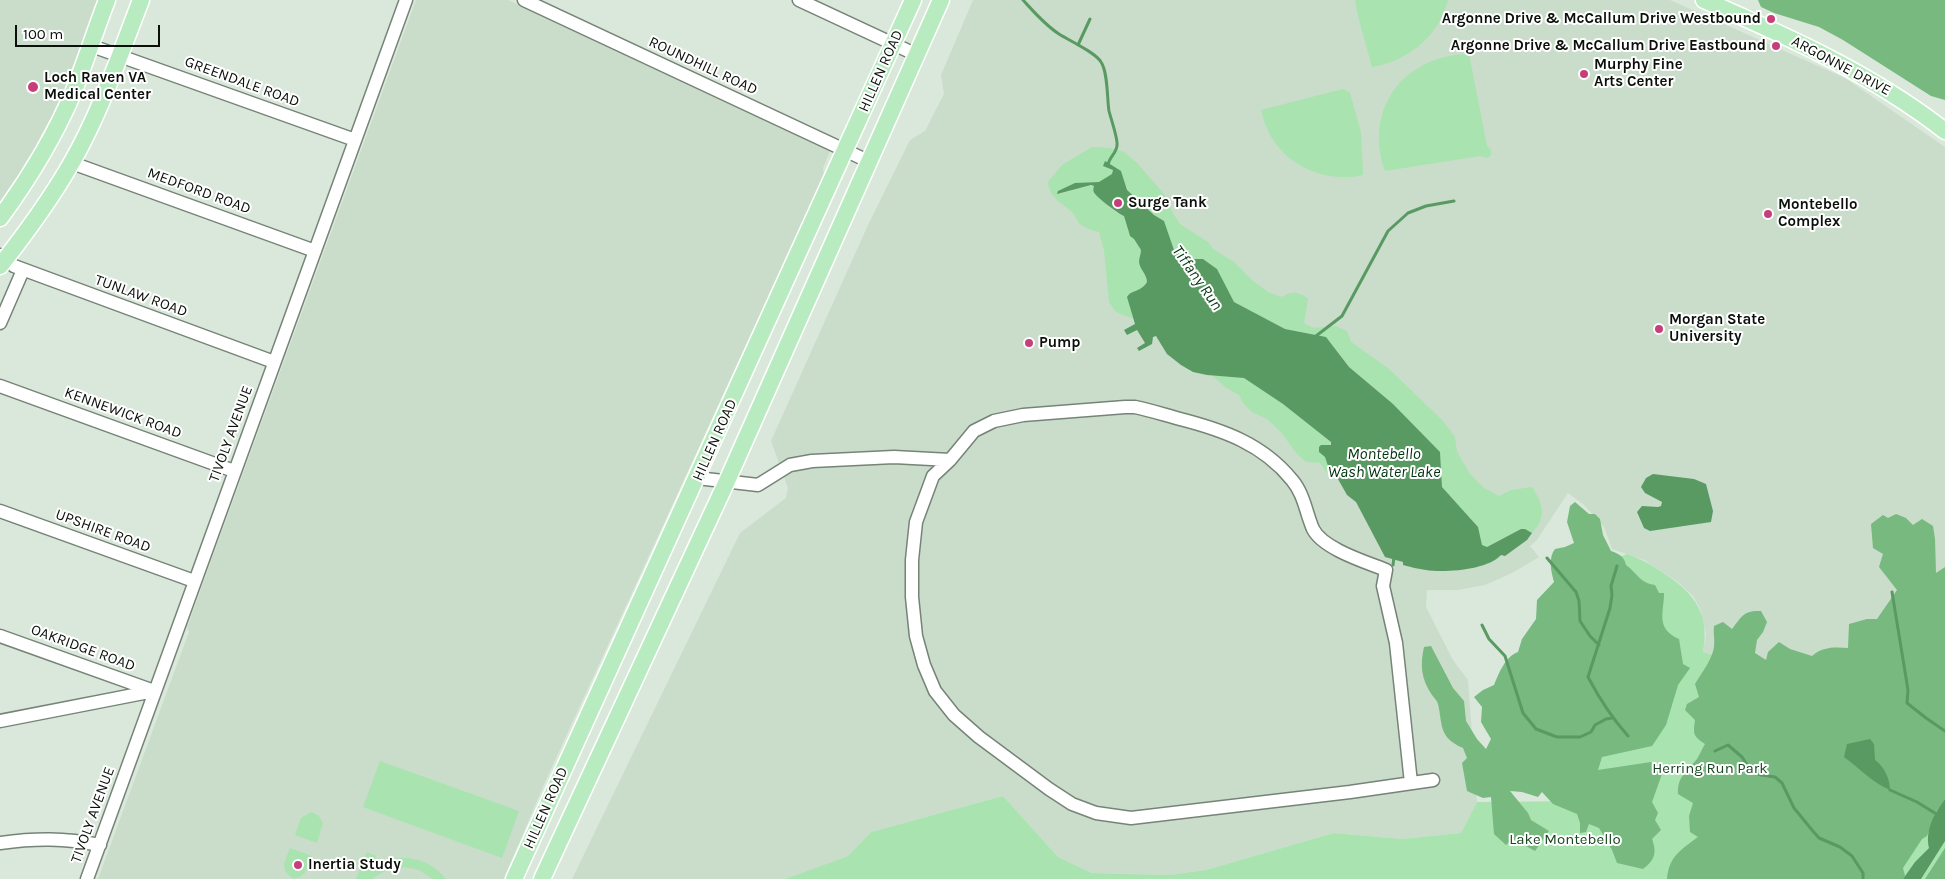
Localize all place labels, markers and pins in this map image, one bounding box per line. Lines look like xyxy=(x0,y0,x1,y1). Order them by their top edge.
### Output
place label: Argonne Drive & McCallum Drive Westbound xyxy=(1442,10,1761,28)
marker: Argonne Drive & McCallum Drive Westbound xyxy=(1765,13,1777,25)
place label: Argonne Drive & McCallum Drive Eastbound xyxy=(1451,37,1766,55)
marker: Argonne Drive & McCallum Drive Eastbound xyxy=(1770,40,1782,52)
place label: Murphy Fine Arts Center xyxy=(1594,56,1683,91)
marker: Murphy Fine Arts Center xyxy=(1578,68,1590,80)
place label: Loch Raven VA Medical Center xyxy=(44,69,151,104)
marker: Loch Raven VA Medical Center xyxy=(26,80,40,94)
place label: Surge Tank xyxy=(1128,194,1207,212)
place label: Montebello Complex xyxy=(1778,196,1858,231)
marker: Surge Tank xyxy=(1112,197,1124,209)
marker: Montebello Complex xyxy=(1762,208,1774,220)
place label: Morgan State University xyxy=(1669,311,1765,346)
marker: Morgan State University xyxy=(1653,323,1665,335)
place label: Pump xyxy=(1039,334,1080,352)
marker: Pump xyxy=(1023,337,1035,349)
place label: Inertia Study xyxy=(308,856,401,874)
marker: Inertia Study xyxy=(292,859,304,871)

